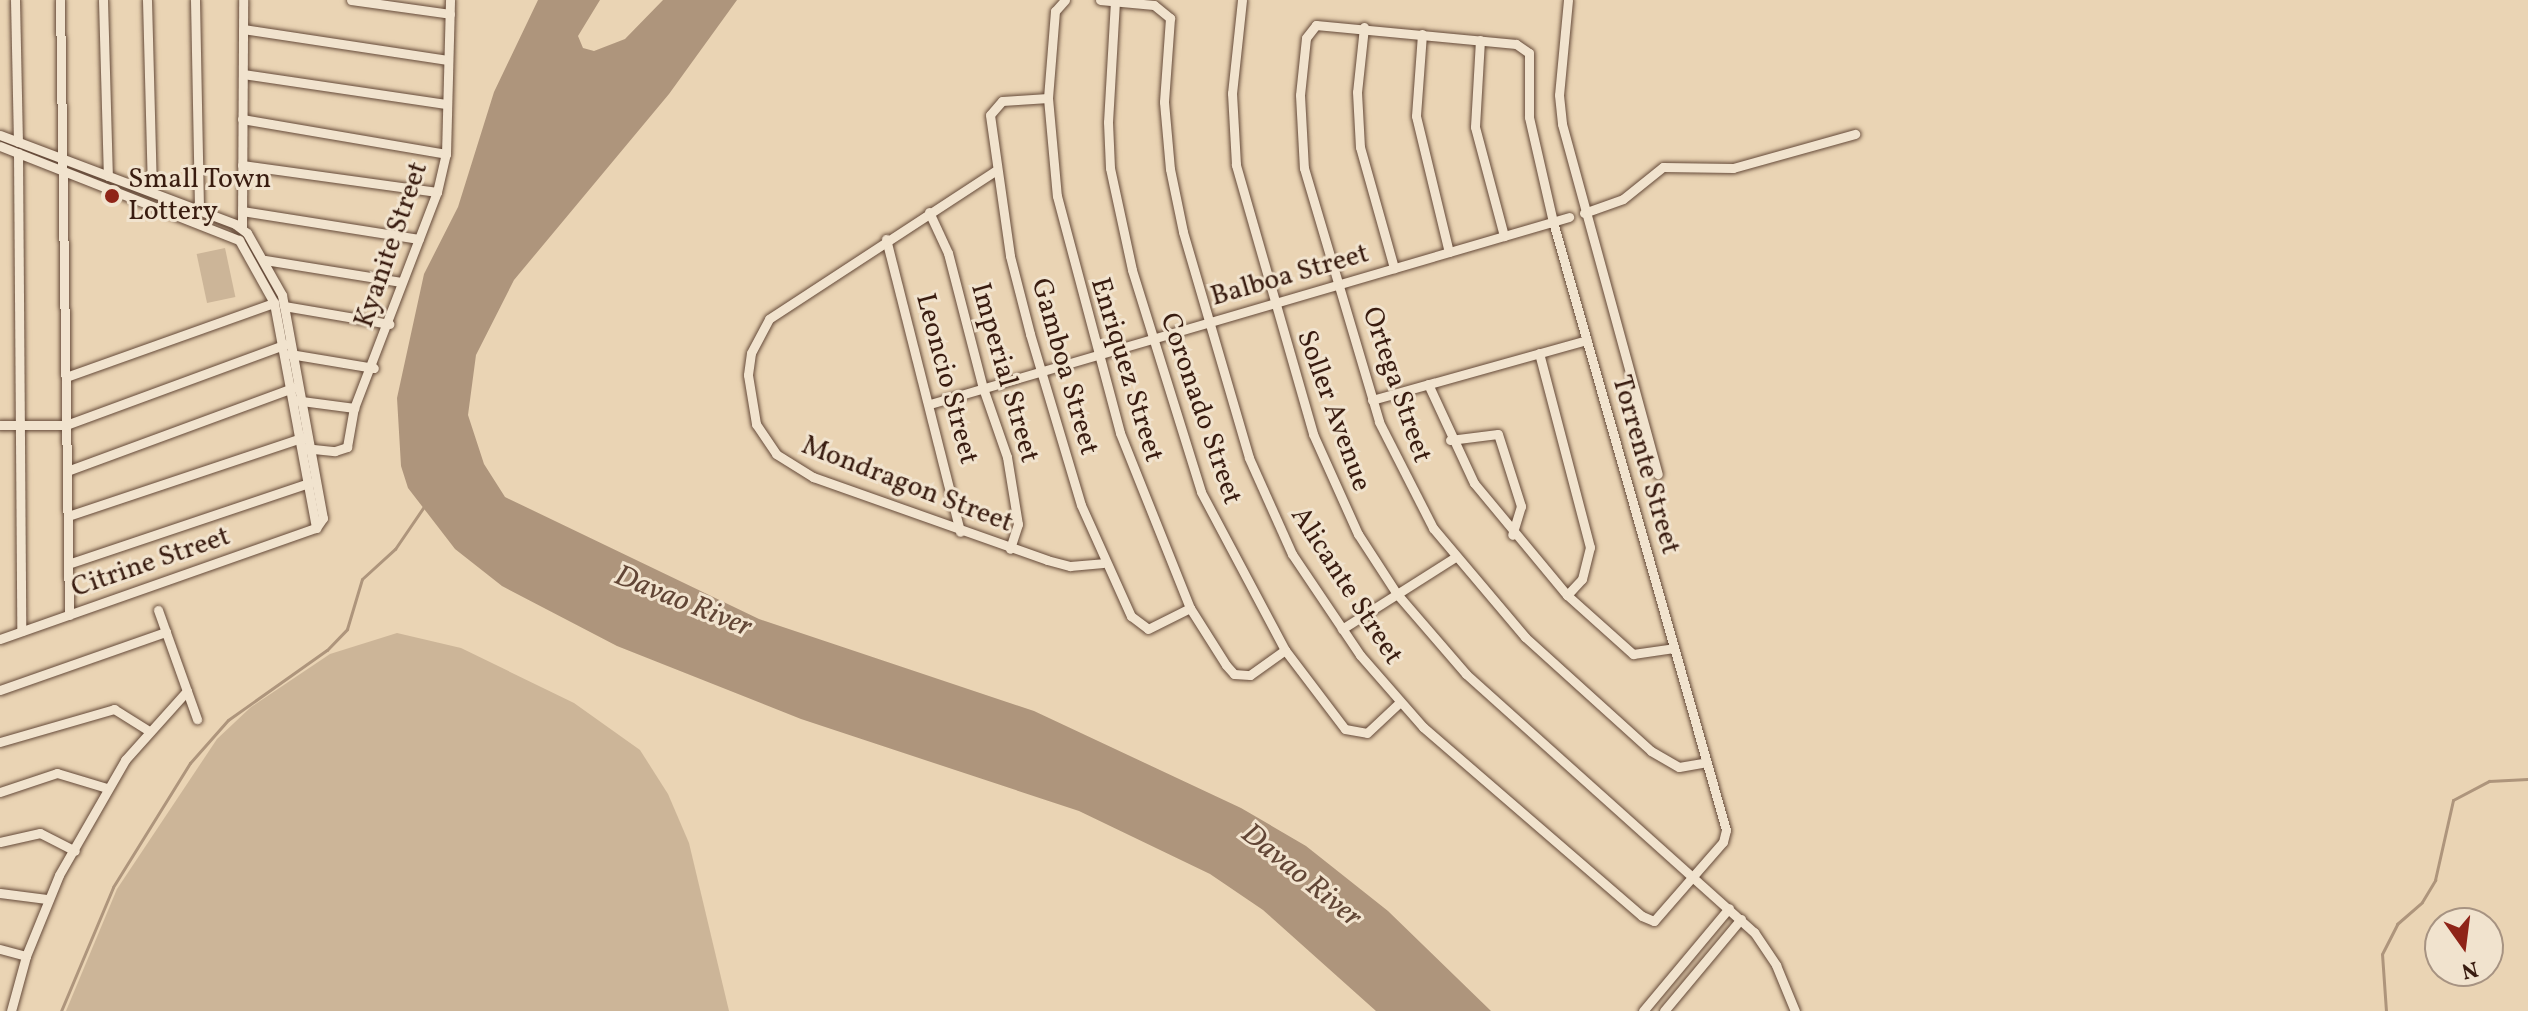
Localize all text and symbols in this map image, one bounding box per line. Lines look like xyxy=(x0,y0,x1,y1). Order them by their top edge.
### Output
street label: Kyanite Street xyxy=(348,158,436,332)
place label: Small Town Lottery xyxy=(128,163,272,229)
marker: Small Town Lottery xyxy=(103,187,121,205)
street label: Balboa Street xyxy=(1207,237,1373,315)
street label: Enriquez Street xyxy=(1082,274,1170,466)
street label: Gamboa Street xyxy=(1023,275,1105,459)
street label: Imperial Street xyxy=(962,279,1046,467)
street label: Leoncio Street xyxy=(907,290,985,468)
street label: Ortega Street xyxy=(1354,303,1438,467)
street label: Coronado Street xyxy=(1152,309,1248,509)
street label: Soller Avenue xyxy=(1288,326,1378,496)
street label: Torrente Street xyxy=(1603,372,1687,558)
street label: Mondragon Street xyxy=(797,429,1017,541)
street label: Alicante Street xyxy=(1282,501,1410,671)
street label: Citrine Street xyxy=(67,520,235,606)
water label: Davao River xyxy=(609,558,757,646)
water label: Davao River xyxy=(1233,816,1369,936)
north arrow xyxy=(2424,907,2504,987)
text: N xyxy=(2458,952,2481,986)

